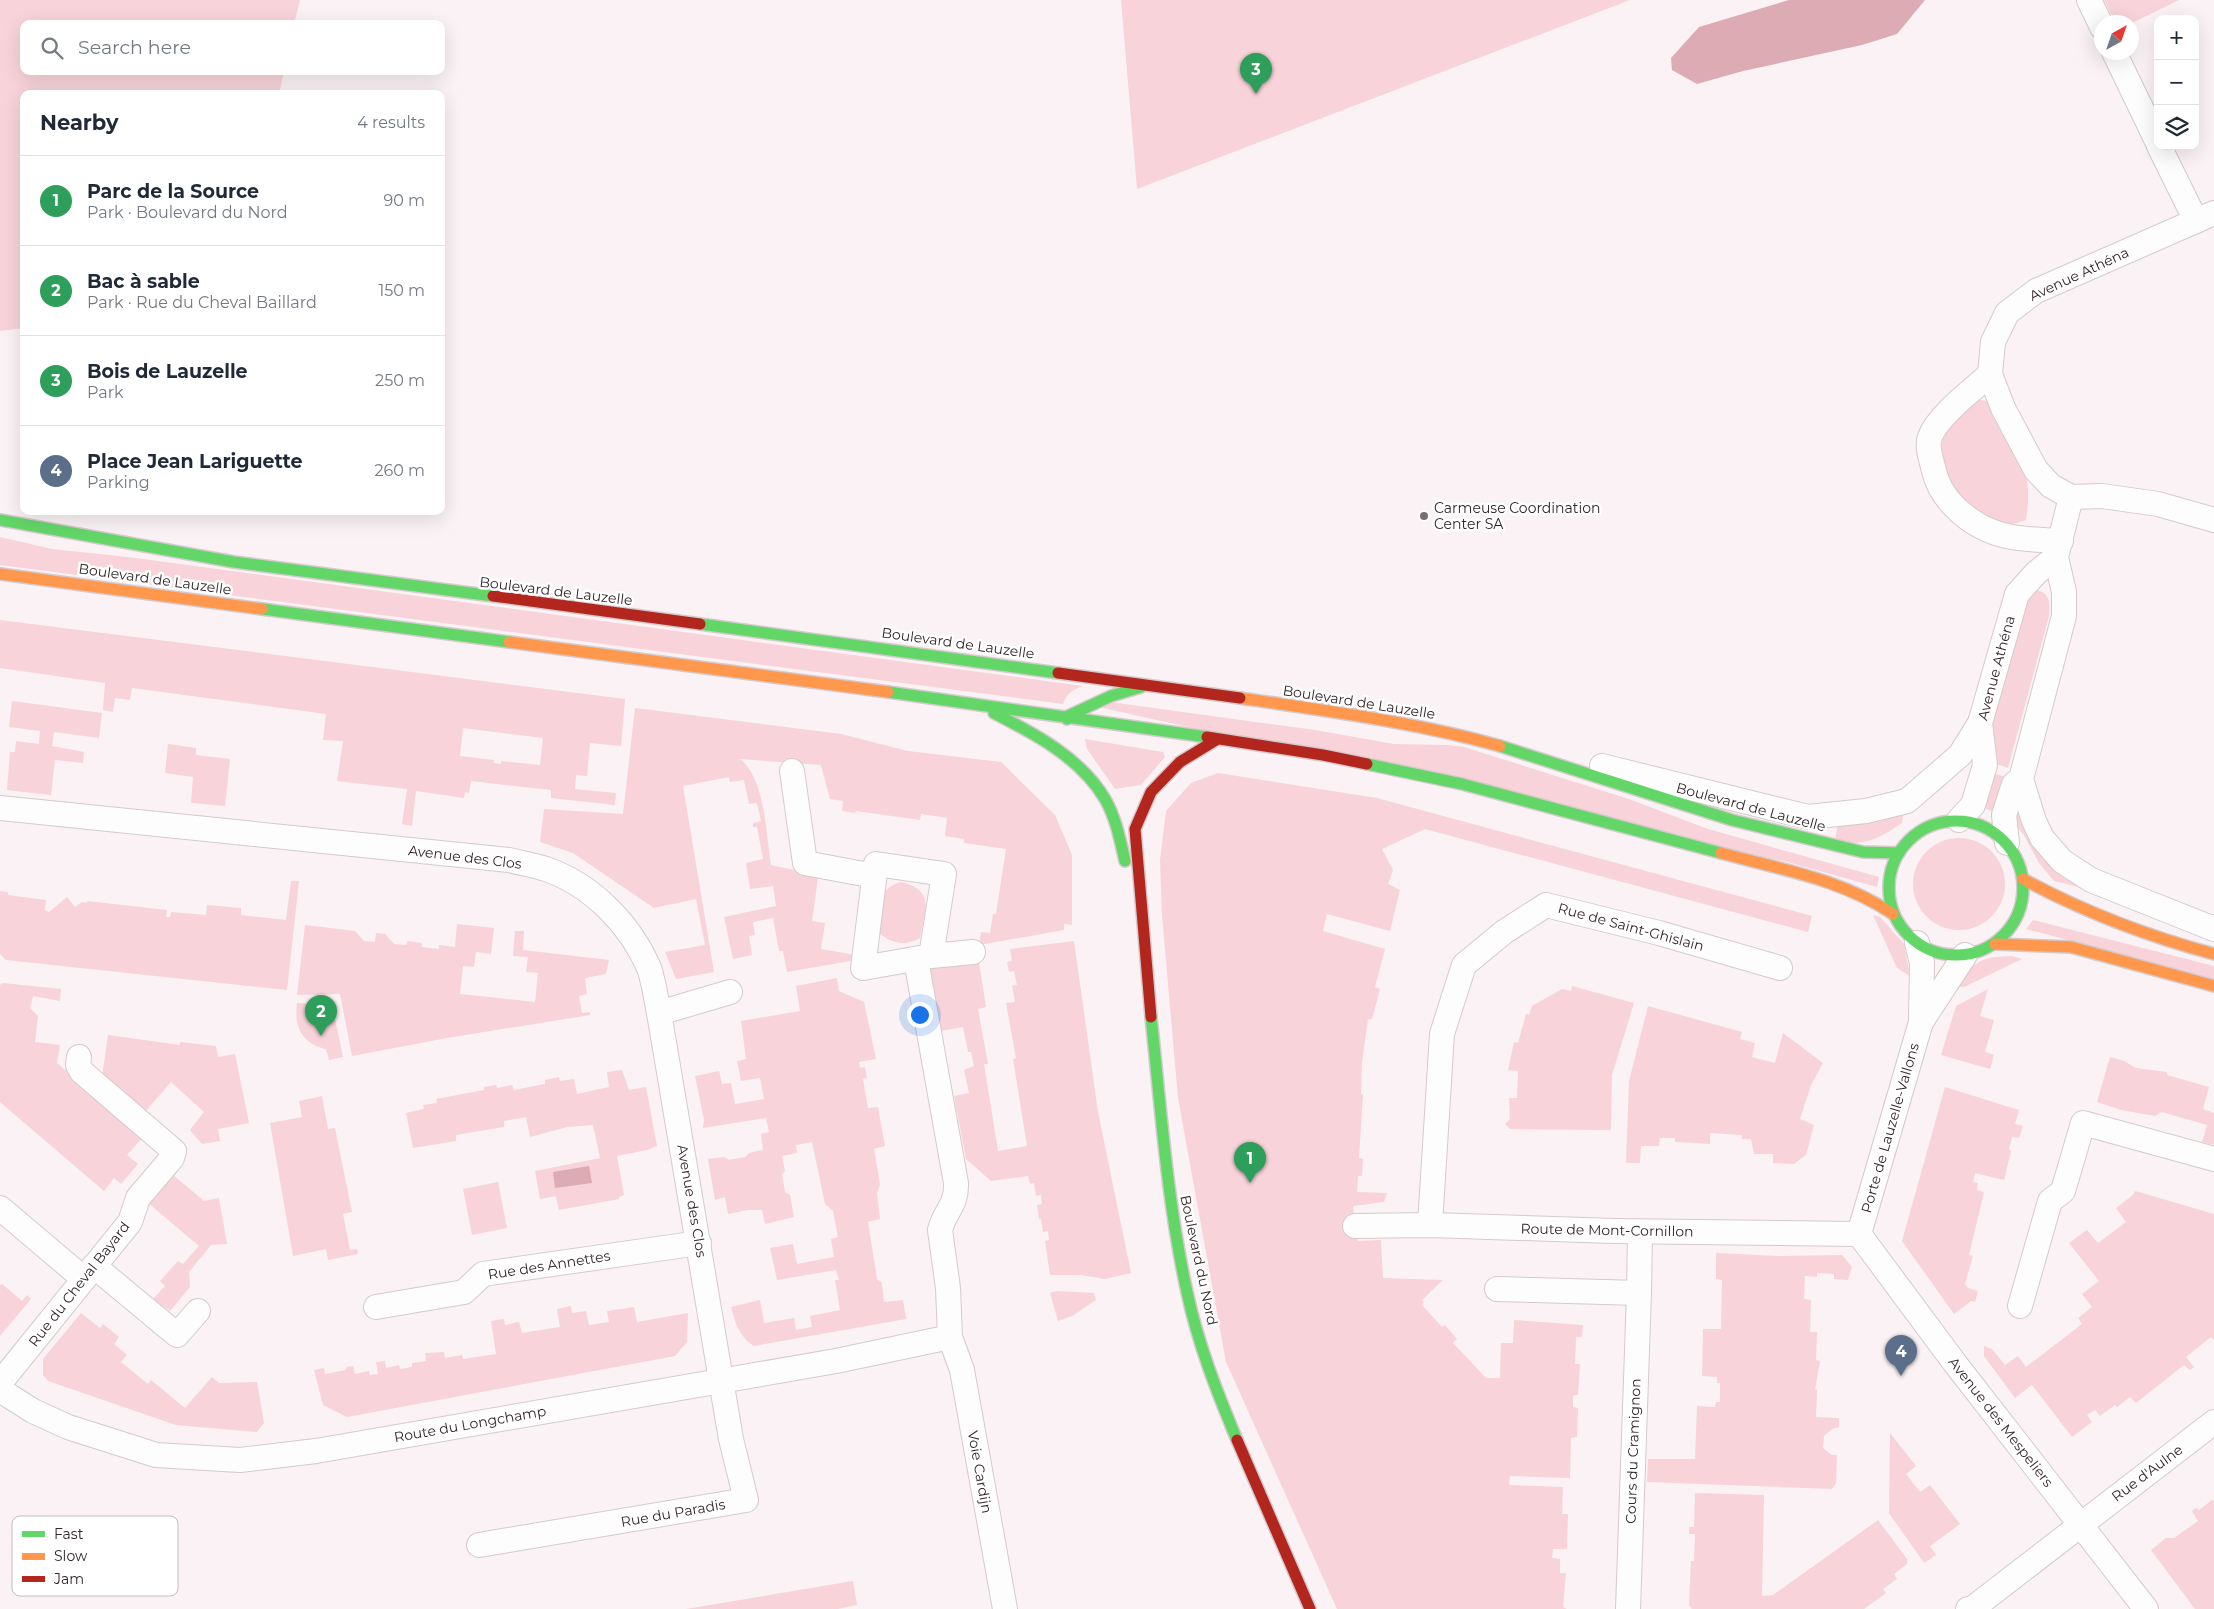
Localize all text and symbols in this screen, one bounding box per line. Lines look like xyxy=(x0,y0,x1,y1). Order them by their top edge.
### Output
north arrow xyxy=(2094,15,2139,60)
map controls xyxy=(2154,15,2199,150)
button: + xyxy=(2154,15,2199,60)
search box xyxy=(20,20,445,75)
icon: search xyxy=(38,34,66,62)
text: Search here xyxy=(78,36,191,59)
pin: 3 xyxy=(1240,53,1272,94)
button: − xyxy=(2154,60,2199,105)
button: layers xyxy=(2154,105,2199,150)
text: Nearby xyxy=(40,110,119,135)
text: 4 results xyxy=(357,113,425,132)
text: Parc de la Source xyxy=(87,180,259,203)
text: 1 xyxy=(53,191,59,210)
text: 90 m xyxy=(383,191,425,210)
text: Park · Boulevard du Nord xyxy=(87,203,288,222)
street label: Avenue Athéna xyxy=(2026,243,2132,305)
text: Bac à sable xyxy=(87,270,200,293)
text: 2 xyxy=(51,281,61,300)
text: 150 m xyxy=(378,281,425,300)
text: Park · Rue du Cheval Baillard xyxy=(87,293,317,312)
text: Bois de Lauzelle xyxy=(87,360,248,383)
text: 3 xyxy=(51,371,61,390)
text: 250 m xyxy=(375,371,425,390)
text: Park xyxy=(87,383,124,402)
text: Place Jean Lariguette xyxy=(87,450,303,473)
text: 4 xyxy=(50,461,62,480)
text: 260 m xyxy=(374,461,425,480)
text: Parking xyxy=(87,473,150,492)
place label: Carmeuse Coordination Center SA xyxy=(1434,499,1601,533)
marker: Carmeuse Coordination Center SA xyxy=(1418,510,1430,522)
street label: Boulevard de Lauzelle xyxy=(77,559,233,599)
street label: Boulevard de Lauzelle xyxy=(478,573,634,609)
street label: Avenue Athéna xyxy=(1973,614,2019,722)
street label: Boulevard de Lauzelle xyxy=(880,623,1036,663)
street label: Boulevard de Lauzelle xyxy=(1282,681,1436,723)
street label: Boulevard de Lauzelle xyxy=(1674,778,1828,836)
street label: Avenue des Clos xyxy=(407,841,523,873)
street label: Rue de Saint-Ghislain xyxy=(1556,899,1706,955)
pin: 2 xyxy=(305,995,337,1036)
your location xyxy=(907,1002,933,1028)
street label: Porte de Lauzelle-Vallons xyxy=(1857,1041,1923,1215)
pin: 1 xyxy=(1234,1142,1266,1183)
street label: Avenue des Clos xyxy=(673,1143,711,1259)
street label: Boulevard du Nord xyxy=(1176,1193,1222,1327)
street label: Rue du Cheval Bayard xyxy=(25,1218,133,1350)
street label: Route de Mont-Cornillon xyxy=(1520,1219,1694,1241)
street label: Rue des Annettes xyxy=(486,1246,612,1284)
pin: 4 xyxy=(1885,1335,1917,1376)
street label: Avenue des Mespeliers xyxy=(1945,1353,2057,1491)
street label: Cours du Cramignon xyxy=(1621,1378,1645,1524)
street label: Route du Longchamp xyxy=(392,1402,548,1446)
street label: Voie Cardijn xyxy=(964,1429,996,1515)
street label: Rue d'Aulne xyxy=(2108,1440,2186,1506)
street label: Rue du Paradis xyxy=(619,1495,727,1531)
legend xyxy=(12,1516,178,1596)
text: Fast xyxy=(54,1525,84,1543)
text: Slow xyxy=(54,1547,88,1565)
text: Jam xyxy=(53,1570,84,1588)

